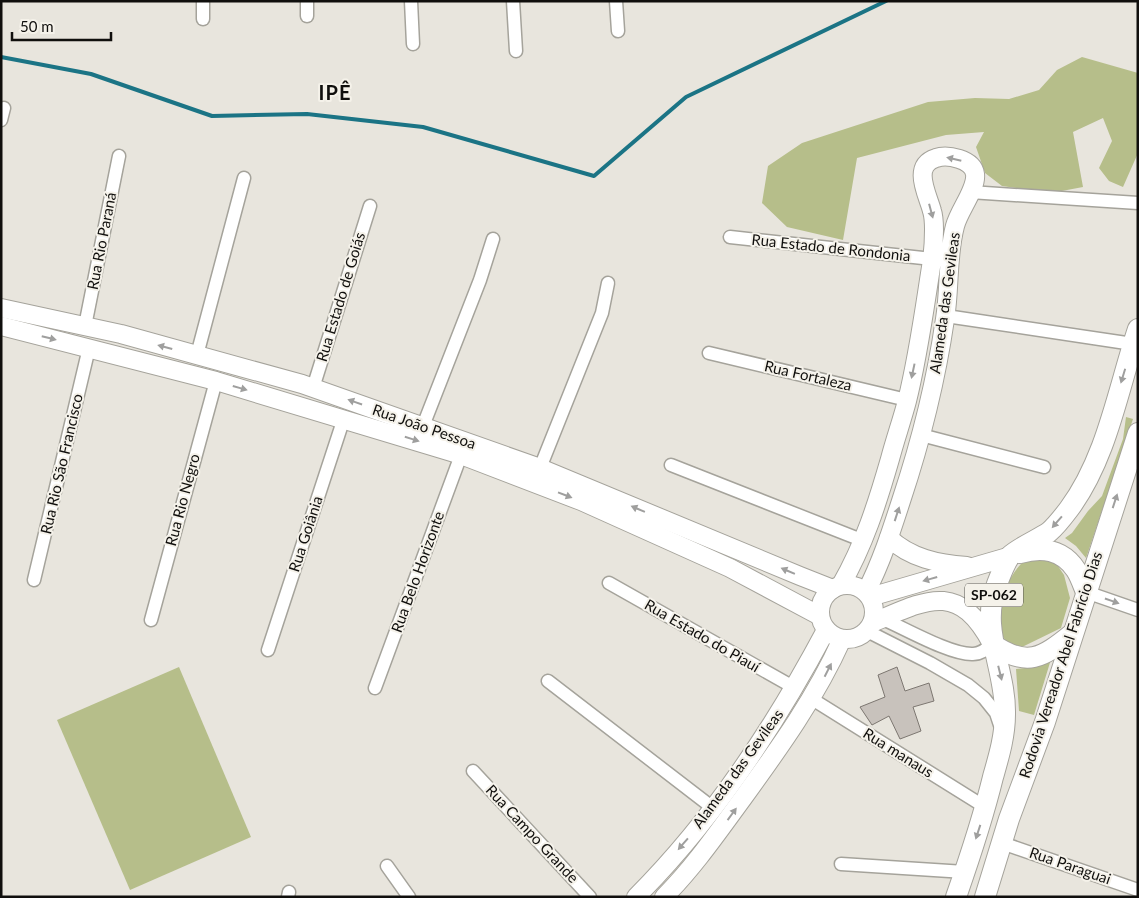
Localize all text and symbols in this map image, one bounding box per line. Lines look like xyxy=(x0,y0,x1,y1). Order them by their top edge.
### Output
scale bar xyxy=(12,10,111,42)
text: 50 m xyxy=(20,17,54,35)
district label: IPÊ xyxy=(319,80,351,104)
one-way arrow xyxy=(946,155,961,163)
street label: Rua Rio Paraná xyxy=(83,191,119,291)
one-way arrow xyxy=(927,204,935,219)
street label: Rua Estado de Goiás xyxy=(312,230,368,364)
street label: Rua Estado de Rondonia xyxy=(751,230,911,264)
street label: Alameda das Gevileas xyxy=(925,231,963,375)
one-way arrow xyxy=(41,334,56,342)
one-way arrow xyxy=(158,342,173,350)
street label: Rua Fortaleza xyxy=(763,356,854,394)
one-way arrow xyxy=(909,364,917,379)
one-way arrow xyxy=(1119,369,1127,384)
one-way arrow xyxy=(232,384,247,392)
street label: Rua Rio São Francisco xyxy=(36,392,86,536)
one-way arrow xyxy=(347,398,362,405)
street label: Rua João Pessoa xyxy=(370,400,478,452)
one-way arrow xyxy=(405,436,420,444)
street label: Rua Rio Negro xyxy=(161,452,203,548)
one-way arrow xyxy=(557,492,572,499)
street label: Rua Goiânia xyxy=(284,494,326,574)
one-way arrow xyxy=(1112,494,1120,509)
one-way arrow xyxy=(631,504,645,512)
one-way arrow xyxy=(893,507,901,522)
street label: Rua Belo Horizonte xyxy=(387,509,447,635)
one-way arrow xyxy=(1051,516,1063,528)
street label: Rodovia Vereador Abel Fabrício Dias xyxy=(1015,549,1105,780)
one-way arrow xyxy=(781,567,795,575)
one-way arrow xyxy=(923,576,938,584)
road number: SP-062 xyxy=(965,584,1023,606)
street label: Rua Estado do Piauí xyxy=(642,595,765,676)
one-way arrow xyxy=(1105,597,1120,605)
one-way arrow xyxy=(824,662,832,677)
one-way arrow xyxy=(996,666,1004,681)
street label: Alameda das Gevileas xyxy=(688,705,786,831)
street label: Rua manaus xyxy=(860,724,937,781)
street label: Rua Campo Grande xyxy=(483,781,583,886)
one-way arrow xyxy=(727,807,737,821)
one-way arrow xyxy=(973,824,981,839)
one-way arrow xyxy=(677,838,688,851)
street label: Rua Paraguai xyxy=(1027,843,1113,887)

